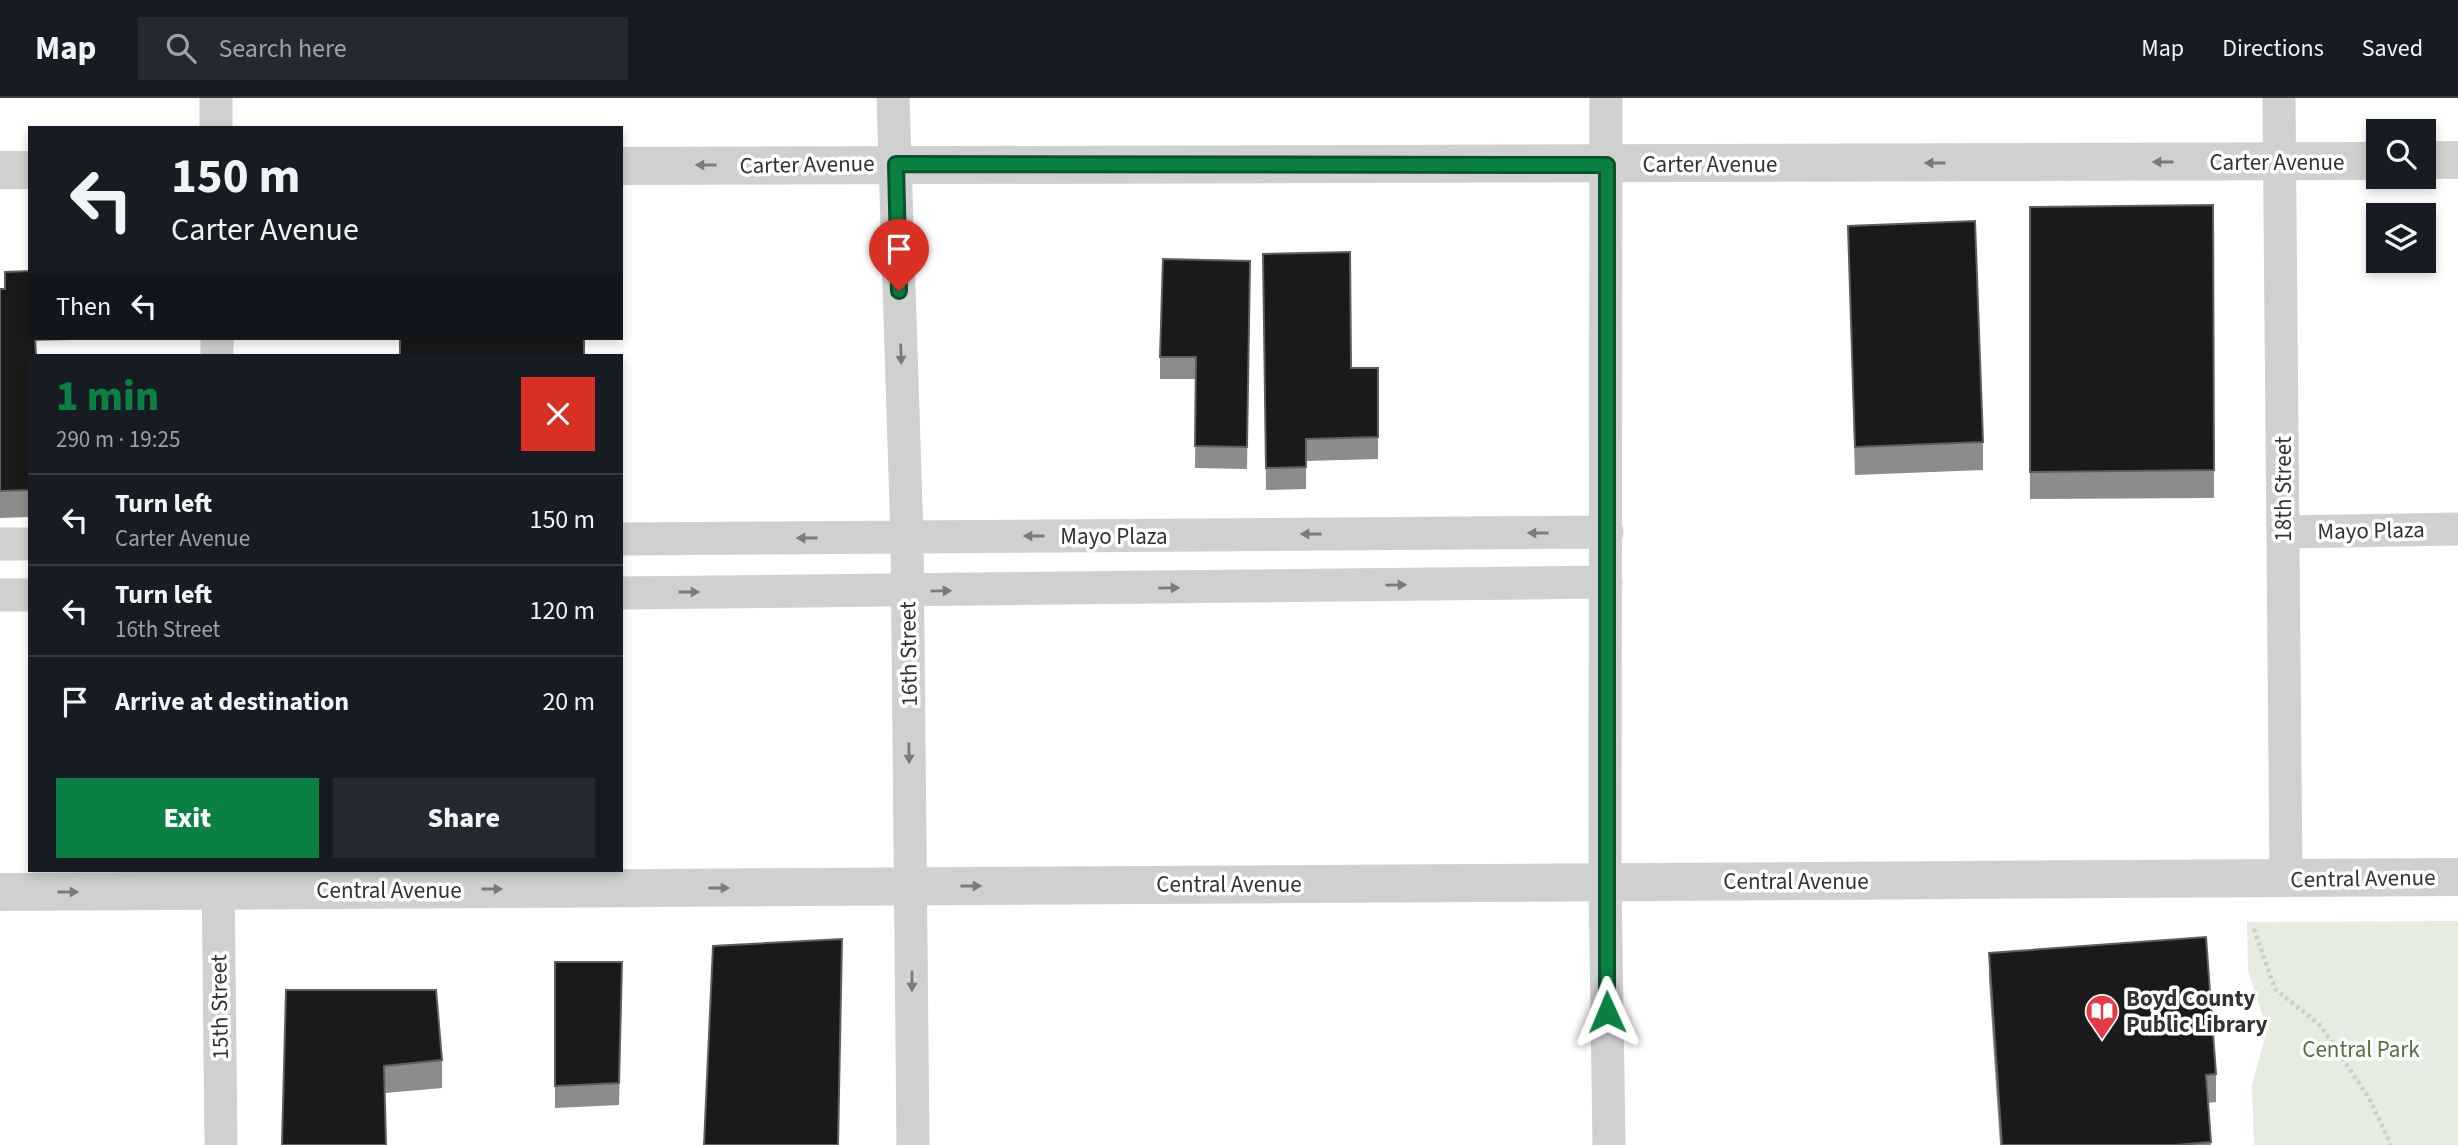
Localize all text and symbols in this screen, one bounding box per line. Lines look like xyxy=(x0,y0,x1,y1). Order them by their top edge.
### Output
search box xyxy=(138,17,628,80)
text: Map xyxy=(35,25,96,72)
icon: search xyxy=(162,29,200,67)
text: Search here xyxy=(218,30,347,67)
text: Map xyxy=(2141,31,2184,66)
text: Directions xyxy=(2222,31,2324,66)
text: Saved xyxy=(2362,31,2423,66)
map controls xyxy=(2366,119,2436,273)
button: search xyxy=(2366,119,2436,189)
text: 150 m xyxy=(171,142,300,212)
street label: Carter Avenue xyxy=(2209,146,2345,179)
street label: Carter Avenue xyxy=(739,147,875,182)
street label: Carter Avenue xyxy=(1642,148,1778,181)
icon: left xyxy=(56,154,147,245)
one-way arrow xyxy=(2152,157,2174,168)
one-way arrow xyxy=(1924,158,1946,169)
one-way arrow xyxy=(695,159,717,171)
button: layers xyxy=(2366,203,2436,273)
text: Carter Avenue xyxy=(171,207,359,253)
pin xyxy=(869,219,929,291)
icon: arrive xyxy=(880,230,918,268)
icon: left xyxy=(125,287,163,325)
text: Then xyxy=(56,288,111,325)
one-way arrow xyxy=(895,344,906,366)
text: 1 min xyxy=(56,367,159,427)
button: close xyxy=(521,377,595,451)
text: 290 m · 19:25 xyxy=(56,423,180,456)
street label: 18th Street xyxy=(2267,436,2300,542)
text: Turn left xyxy=(115,485,212,522)
icon: left xyxy=(56,501,94,539)
text: 150 m xyxy=(529,501,595,538)
street label: Mayo Plaza xyxy=(2317,513,2425,548)
street label: Mayo Plaza xyxy=(1060,520,1168,553)
text: Carter Avenue xyxy=(115,522,250,555)
one-way arrow xyxy=(1527,527,1549,539)
one-way arrow xyxy=(1300,528,1322,540)
one-way arrow xyxy=(1023,530,1045,542)
one-way arrow xyxy=(796,532,818,544)
text: Turn left xyxy=(115,576,212,613)
one-way arrow xyxy=(1386,579,1408,590)
one-way arrow xyxy=(1158,582,1180,593)
one-way arrow xyxy=(931,585,953,597)
one-way arrow xyxy=(679,587,701,598)
icon: left xyxy=(56,592,94,630)
text: 120 m xyxy=(529,592,595,629)
street label: 16th Street xyxy=(891,601,926,707)
text: 16th Street xyxy=(115,613,220,646)
icon: arrive xyxy=(56,683,94,721)
text: Arrive at destination xyxy=(115,683,349,720)
text: 20 m xyxy=(542,683,595,720)
one-way arrow xyxy=(903,742,915,764)
button: Exit xyxy=(56,778,319,858)
button: Share xyxy=(333,778,595,858)
street label: Central Avenue xyxy=(2290,861,2436,896)
street label: Central Avenue xyxy=(1723,865,1869,898)
street label: Central Avenue xyxy=(1156,868,1302,901)
street label: Central Avenue xyxy=(316,874,462,907)
one-way arrow xyxy=(960,880,982,892)
one-way arrow xyxy=(708,882,730,893)
one-way arrow xyxy=(481,883,503,895)
one-way arrow xyxy=(57,886,79,898)
street label: 15th Street xyxy=(202,954,237,1060)
one-way arrow xyxy=(906,970,917,992)
position arrow xyxy=(1570,975,1644,1049)
place label: Boyd County Public Library xyxy=(2126,982,2268,1041)
library icon: Boyd County Public Library xyxy=(2083,992,2121,1041)
park label: Central Park xyxy=(2302,1033,2420,1066)

